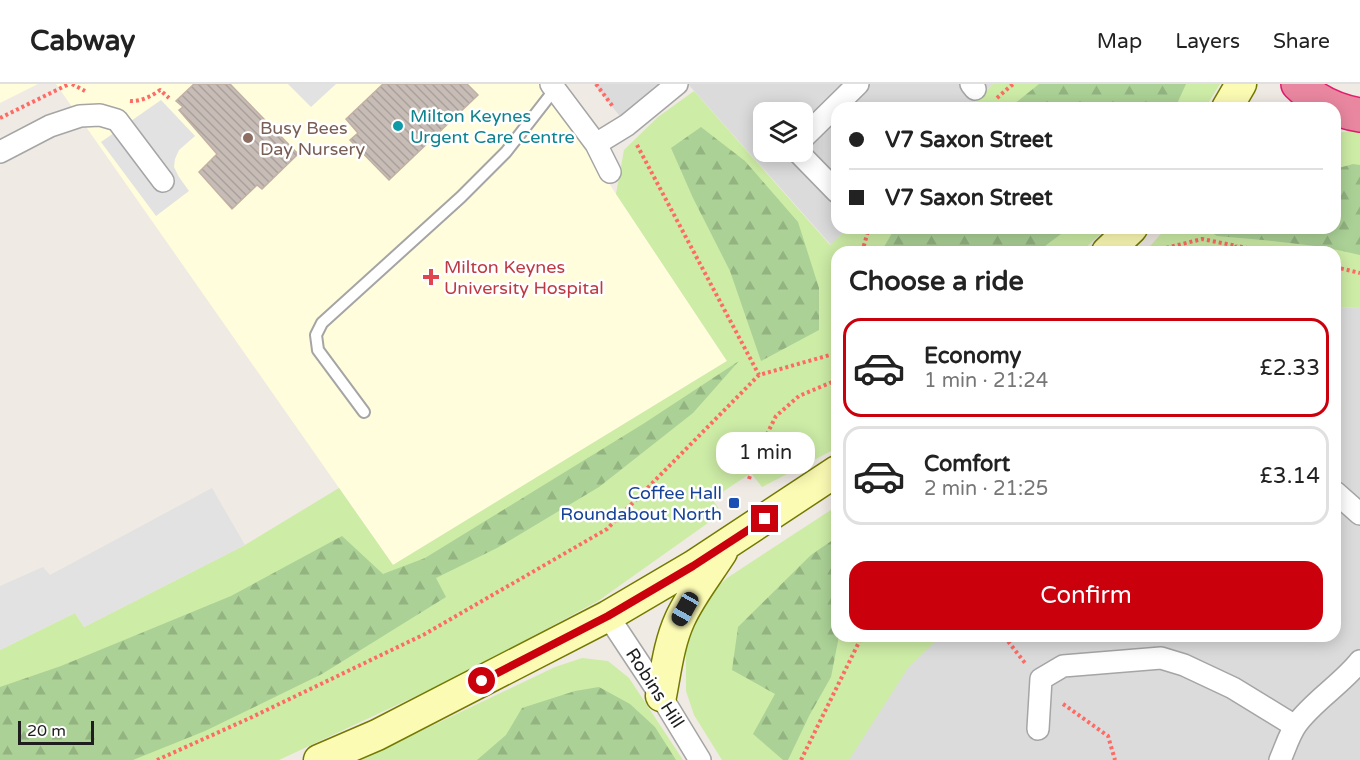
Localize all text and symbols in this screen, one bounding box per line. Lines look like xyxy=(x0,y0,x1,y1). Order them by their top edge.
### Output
text: Cabway xyxy=(30,24,135,58)
text: Map xyxy=(1097,29,1142,54)
text: Layers xyxy=(1175,29,1240,54)
text: Share xyxy=(1273,29,1330,54)
map controls xyxy=(753,102,813,162)
button: layers xyxy=(753,102,813,162)
place label: Milton Keynes Urgent Care Centre xyxy=(410,105,575,148)
place label: Busy Bees Day Nursery xyxy=(260,117,365,160)
marker: Milton Keynes Urgent Care Centre xyxy=(391,119,405,133)
text: V7 Saxon Street xyxy=(885,127,1053,153)
marker: Busy Bees Day Nursery xyxy=(241,131,255,145)
text: V7 Saxon Street xyxy=(885,185,1053,211)
place label: Milton Keynes University Hospital xyxy=(444,256,604,299)
text: Choose a ride xyxy=(849,265,1024,298)
marker: Milton Keynes University Hospital xyxy=(422,268,440,286)
icon: car xyxy=(852,341,906,395)
text: Economy xyxy=(924,343,1021,369)
text: £2.33 xyxy=(1260,355,1320,381)
text: 1 min · 21:24 xyxy=(924,369,1048,393)
callout: 1 min xyxy=(716,432,814,474)
text: 1 min xyxy=(739,441,792,465)
icon: car xyxy=(852,449,906,503)
text: Comfort xyxy=(924,451,1010,477)
text: £3.14 xyxy=(1260,463,1320,489)
text: 2 min · 21:25 xyxy=(924,477,1048,501)
place label: Coffee Hall Roundabout North xyxy=(560,482,722,525)
marker: Coffee Hall Roundabout North xyxy=(727,496,741,510)
route end xyxy=(751,505,778,532)
button: Confirm xyxy=(849,561,1323,630)
car xyxy=(668,589,702,629)
street label: Robins Hill xyxy=(621,644,689,732)
route start xyxy=(468,667,495,694)
scale bar xyxy=(18,718,94,746)
text: 20 m xyxy=(27,721,66,741)

